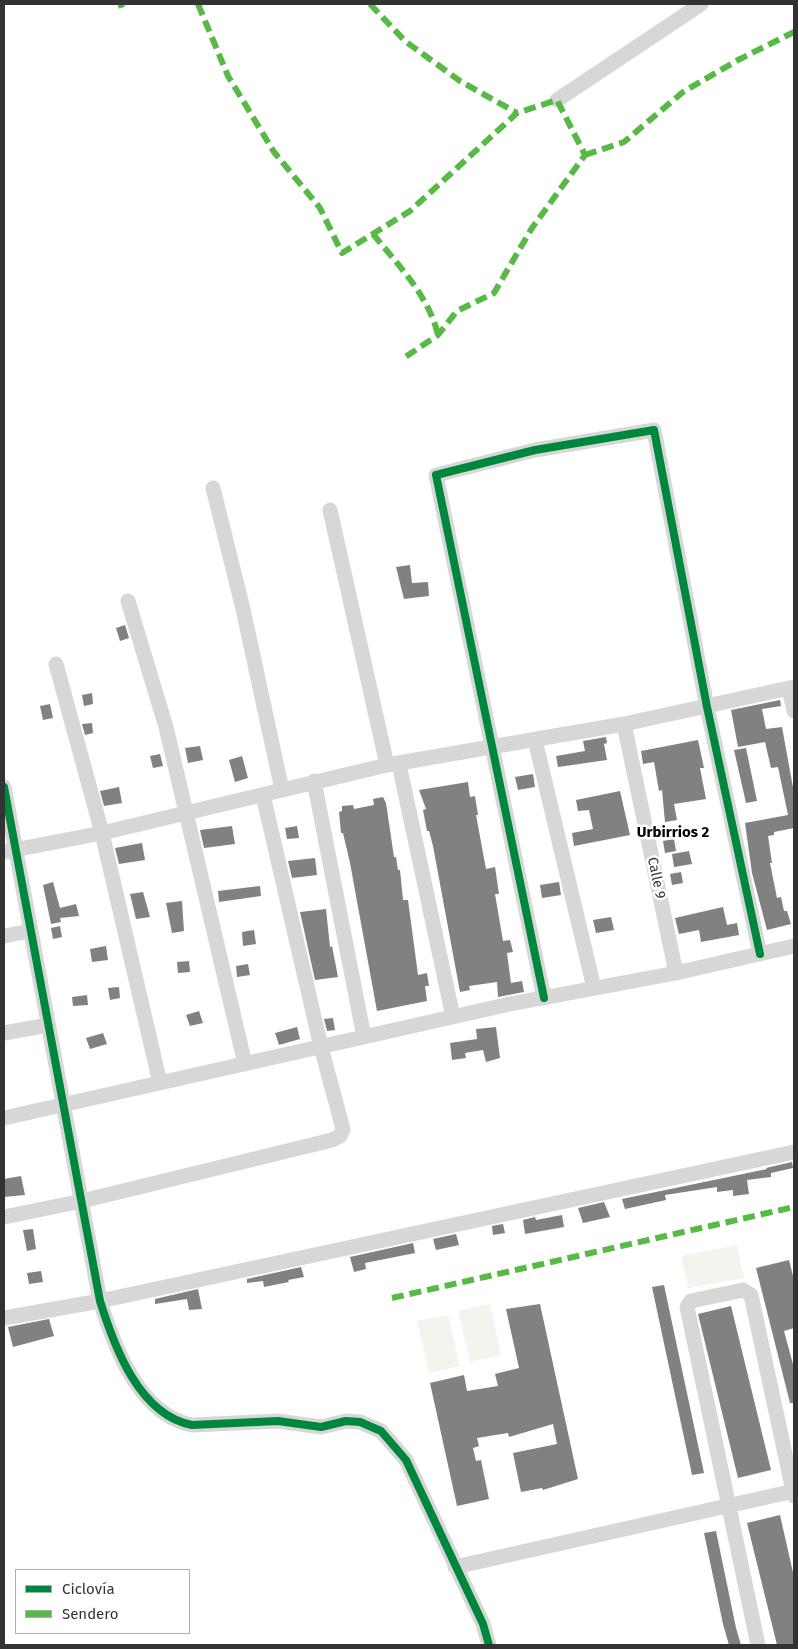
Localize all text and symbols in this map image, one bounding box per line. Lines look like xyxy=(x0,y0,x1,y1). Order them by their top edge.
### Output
district label: Urbirrios 2 xyxy=(637,824,709,842)
street label: Calle 9 xyxy=(643,856,669,900)
legend xyxy=(15,1569,190,1634)
text: Ciclovía xyxy=(62,1580,115,1598)
text: Sendero xyxy=(62,1605,118,1623)

